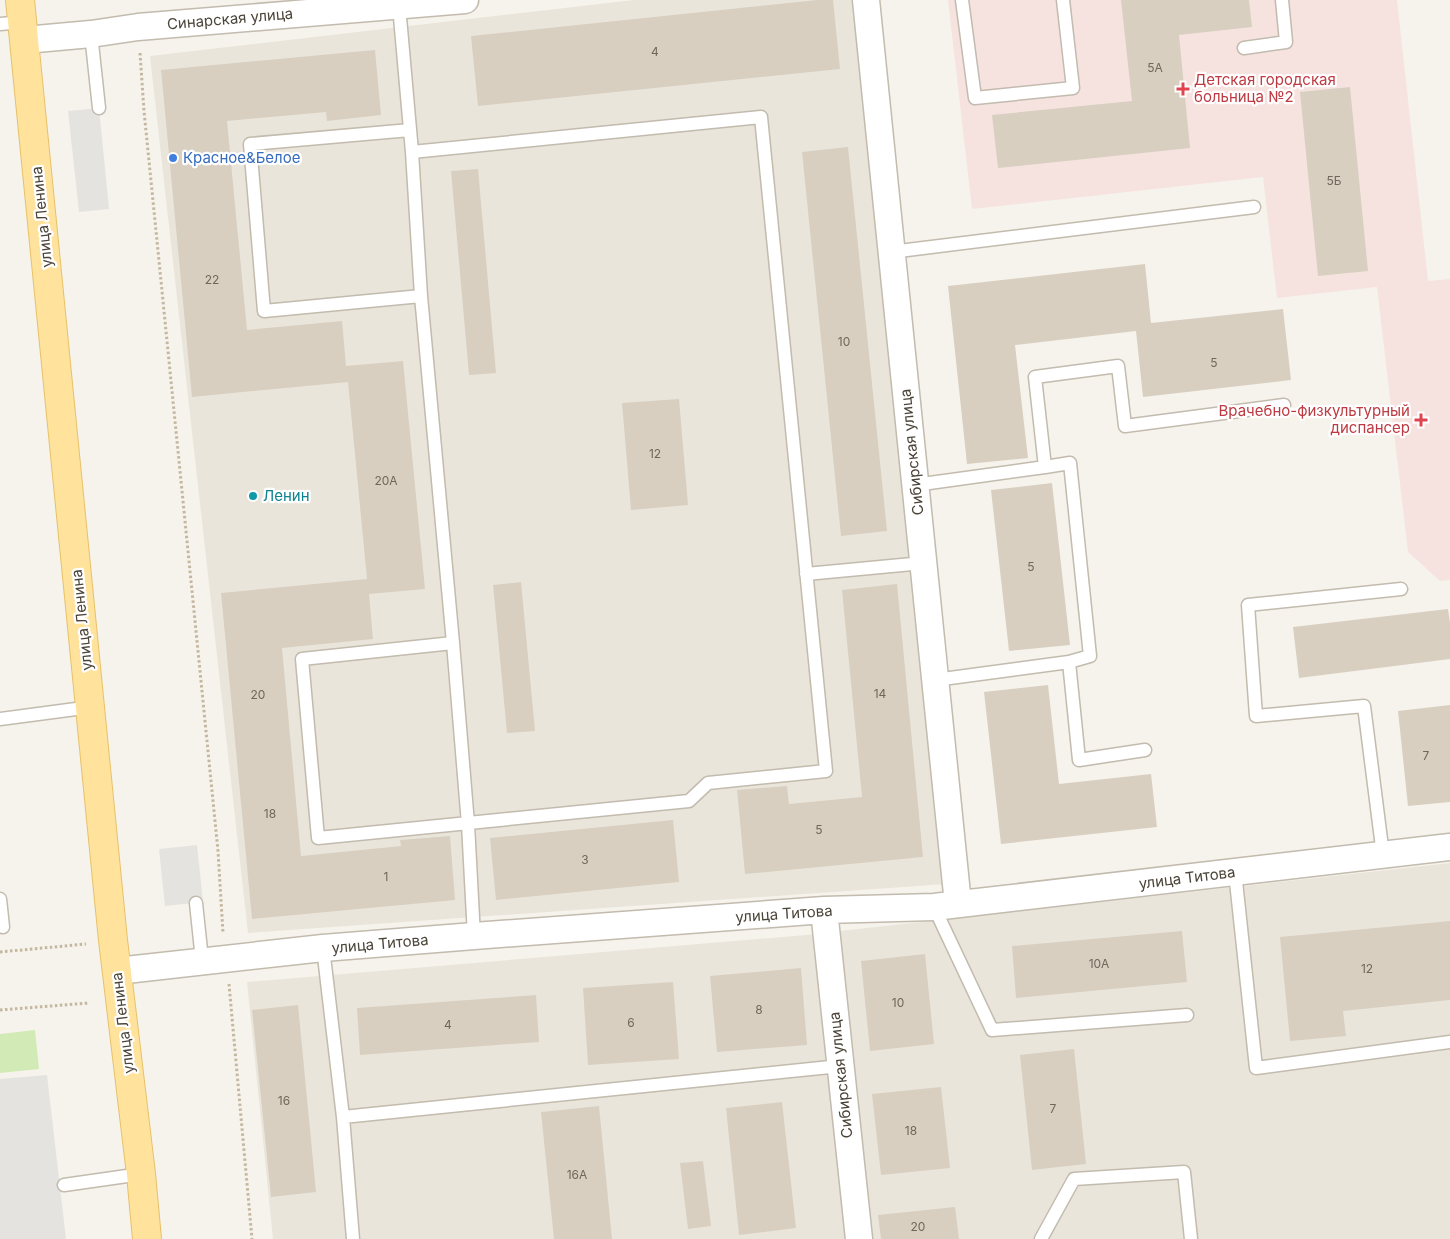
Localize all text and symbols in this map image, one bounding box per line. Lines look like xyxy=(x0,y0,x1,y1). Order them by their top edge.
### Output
street label: Синарская улица xyxy=(166,4,294,33)
house number: 4 xyxy=(651,44,659,59)
house number: 5А xyxy=(1147,60,1163,75)
place label: Детская городская больница №2 xyxy=(1194,70,1336,106)
marker: Детская городская больница №2 xyxy=(1176,82,1190,96)
place label: Красное&Белое xyxy=(183,148,300,167)
marker: Красное&Белое xyxy=(167,152,179,164)
street label: улица Ленина xyxy=(27,165,56,269)
house number: 5Б xyxy=(1326,173,1342,188)
house number: 22 xyxy=(205,272,219,287)
house number: 10 xyxy=(838,334,850,349)
house number: 5 xyxy=(1210,355,1218,370)
street label: Сибирская улица xyxy=(895,388,928,516)
place label: Врачебно-физкультурный диспансер xyxy=(1219,401,1410,437)
marker: Врачебно-физкультурный диспансер xyxy=(1414,413,1428,427)
house number: 12 xyxy=(649,446,661,461)
house number: 20А xyxy=(374,473,398,488)
place label: Ленин xyxy=(263,486,310,505)
marker: Ленин xyxy=(247,490,259,502)
house number: 5 xyxy=(1027,559,1035,574)
street label: улица Ленина xyxy=(67,568,96,672)
house number: 14 xyxy=(874,686,887,701)
house number: 20 xyxy=(251,687,265,702)
house number: 7 xyxy=(1423,748,1430,763)
house number: 18 xyxy=(264,806,276,821)
house number: 5 xyxy=(815,822,823,837)
house number: 3 xyxy=(581,852,589,867)
street label: улица Титова xyxy=(1138,862,1236,893)
house number: 1 xyxy=(384,869,388,884)
street label: улица Титова xyxy=(735,901,833,926)
street label: улица Титова xyxy=(331,930,429,957)
house number: 10А xyxy=(1089,956,1109,971)
house number: 12 xyxy=(1361,961,1373,976)
street label: улица Ленина xyxy=(107,971,138,1075)
house number: 10 xyxy=(892,995,904,1010)
house number: 8 xyxy=(755,1002,763,1017)
street label: Сибирская улица xyxy=(824,1011,857,1139)
house number: 6 xyxy=(627,1015,635,1030)
house number: 4 xyxy=(444,1017,452,1032)
house number: 16 xyxy=(278,1093,290,1108)
house number: 7 xyxy=(1050,1101,1057,1116)
house number: 18 xyxy=(905,1123,917,1138)
house number: 16А xyxy=(567,1167,587,1182)
house number: 20 xyxy=(911,1219,925,1234)

